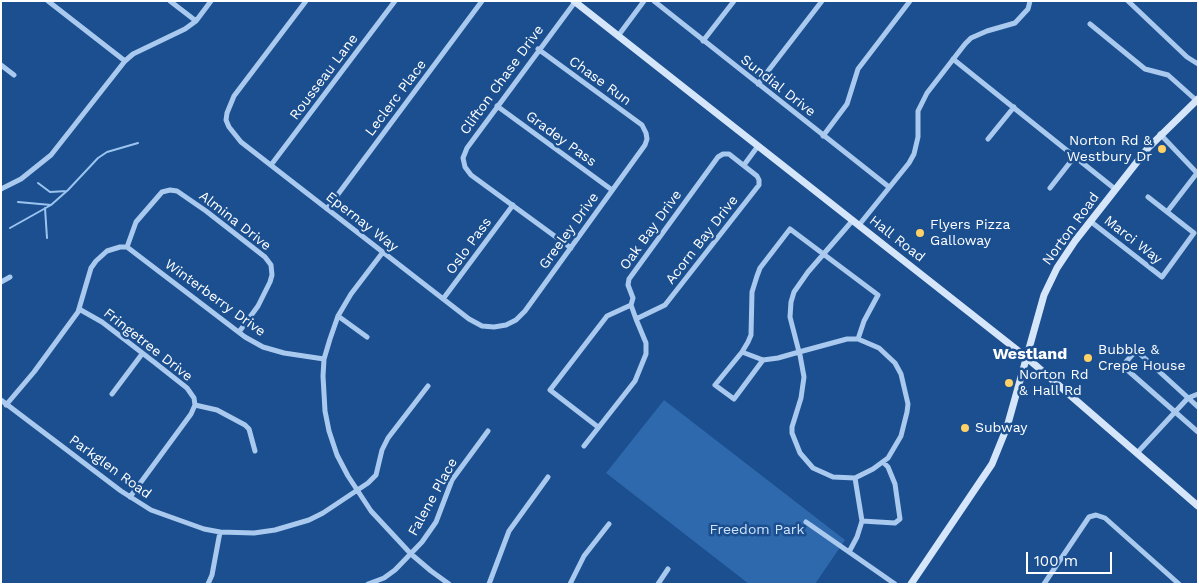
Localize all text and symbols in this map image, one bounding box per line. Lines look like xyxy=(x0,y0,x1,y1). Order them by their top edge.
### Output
street label: Clifton Chase Drive xyxy=(457,22,547,138)
street label: Rousseau Lane xyxy=(286,31,362,123)
street label: Sundial Drive xyxy=(737,52,819,120)
street label: Chase Run xyxy=(566,53,634,109)
street label: Leclerc Place xyxy=(362,57,430,139)
street label: Gradey Pass xyxy=(522,108,600,170)
place label: Norton Rd & Westbury Dr xyxy=(1067,133,1152,166)
marker: Norton Rd & Westbury Dr xyxy=(1156,143,1168,155)
street label: Oak Bay Drive xyxy=(616,187,686,273)
street label: Almina Drive xyxy=(196,188,274,254)
street label: Epernay Way xyxy=(322,189,402,255)
street label: Greeley Drive xyxy=(536,189,602,273)
street label: Norton Road xyxy=(1039,189,1103,269)
street label: Acorn Bay Drive xyxy=(662,192,742,288)
street label: Hall Road xyxy=(866,212,928,266)
street label: Marci Way xyxy=(1101,212,1165,268)
street label: Oslo Pass xyxy=(443,214,495,278)
place label: Flyers Pizza Galloway xyxy=(930,217,1010,250)
marker: Flyers Pizza Galloway xyxy=(914,227,926,239)
street label: Winterberry Drive xyxy=(161,256,269,340)
street label: Fringetree Drive xyxy=(100,305,196,385)
place label: Bubble & Crepe House xyxy=(1098,342,1185,374)
district label: Westland xyxy=(993,344,1067,364)
marker: Bubble & Crepe House xyxy=(1082,352,1094,364)
place label: Norton Rd & Hall Rd xyxy=(1019,367,1088,400)
marker: Norton Rd & Hall Rd xyxy=(1003,377,1015,389)
place label: Subway xyxy=(975,420,1027,436)
marker: Subway xyxy=(959,422,971,434)
street label: Parkglen Road xyxy=(66,432,154,502)
street label: Falene Place xyxy=(405,455,461,539)
park label: Freedom Park xyxy=(709,522,805,538)
scale bar xyxy=(1029,542,1115,574)
text: 100 m xyxy=(1034,552,1078,570)

